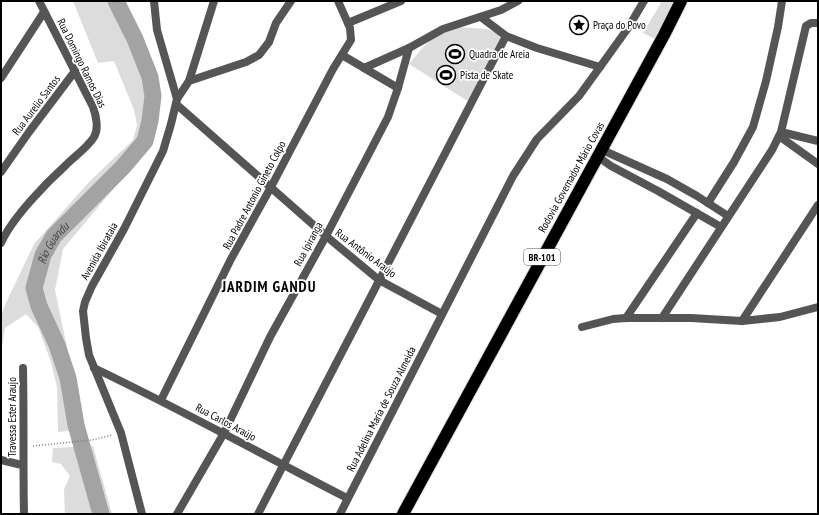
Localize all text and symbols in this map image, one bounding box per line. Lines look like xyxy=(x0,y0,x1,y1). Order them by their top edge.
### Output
place icon: Praça do Povo xyxy=(568,14,590,36)
street label: Rua Domingo Ramos Dias xyxy=(54,16,110,110)
place label: Praça do Povo xyxy=(593,18,646,32)
sports icon: Quadra de Areia xyxy=(444,43,466,65)
place label: Quadra de Areia xyxy=(469,47,530,61)
sports icon: Pista de Skate xyxy=(435,64,457,86)
place label: Pista de Skate xyxy=(460,68,514,82)
street label: Rua Aurelio Santos xyxy=(9,72,63,138)
street label: Rodovia Governador Mário Covas xyxy=(535,119,607,235)
street label: Rua Padre Antonio Gineto Colpo xyxy=(219,138,289,252)
water label: Rio Guandu xyxy=(33,218,72,265)
street label: Avenida Ibirataia xyxy=(77,220,121,282)
street label: Rua Ipiranga xyxy=(291,220,325,268)
street label: Rua Antônio Araújo xyxy=(333,226,399,281)
road number: BR-101 xyxy=(524,249,560,265)
district label: JARDIM GANDU xyxy=(221,277,316,296)
street label: Rua Adelina Maria de Souza Almeida xyxy=(343,344,419,474)
street label: Travessa Ester Araujo xyxy=(5,377,19,457)
street label: Rua Carlos Araújo xyxy=(193,400,259,444)

